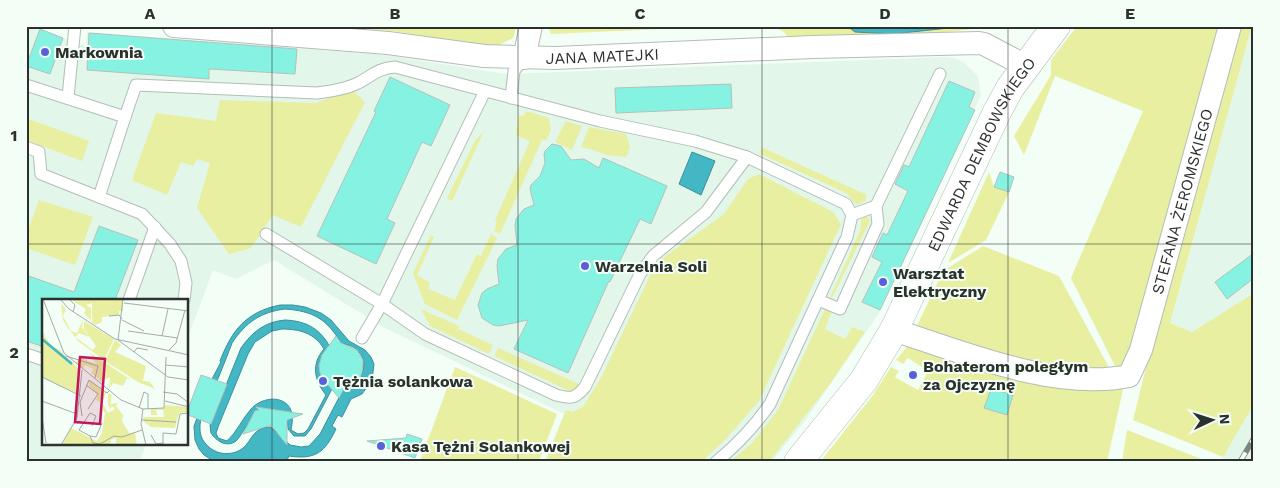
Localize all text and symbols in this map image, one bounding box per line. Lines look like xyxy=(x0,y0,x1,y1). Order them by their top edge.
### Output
text: A xyxy=(145,4,156,23)
text: B xyxy=(390,4,401,23)
text: C xyxy=(635,4,646,23)
text: D xyxy=(879,4,891,23)
text: E xyxy=(1125,4,1135,23)
place label: Markownia xyxy=(55,43,144,62)
street label: JANA MATEJKI xyxy=(546,44,659,68)
marker: Markownia xyxy=(39,46,51,58)
street label: EDWARDA DEMBOWSKIEGO xyxy=(923,53,1039,254)
street label: STEFANA ŻEROMSKIEGO xyxy=(1147,106,1216,296)
text: 1 xyxy=(11,126,17,145)
place label: Warzelnia Soli xyxy=(595,257,707,276)
marker: Warzelnia Soli xyxy=(579,260,591,272)
place label: Warsztat Elektryczny xyxy=(893,264,987,301)
marker: Warsztat Elektryczny xyxy=(877,276,889,288)
inset map xyxy=(42,299,189,446)
text: 2 xyxy=(9,343,19,362)
place label: Bohaterom poległym za Ojczyznę xyxy=(923,357,1088,394)
marker: Bohaterom poległym za Ojczyznę xyxy=(907,369,919,381)
place label: Tężnia solankowa xyxy=(333,372,474,391)
marker: Tężnia solankowa xyxy=(317,375,329,387)
north arrow xyxy=(1188,396,1238,446)
text: N xyxy=(1217,413,1233,425)
place label: Kasa Tężni Solankowej xyxy=(391,437,570,456)
marker: Kasa Tężni Solankowej xyxy=(375,440,387,452)

